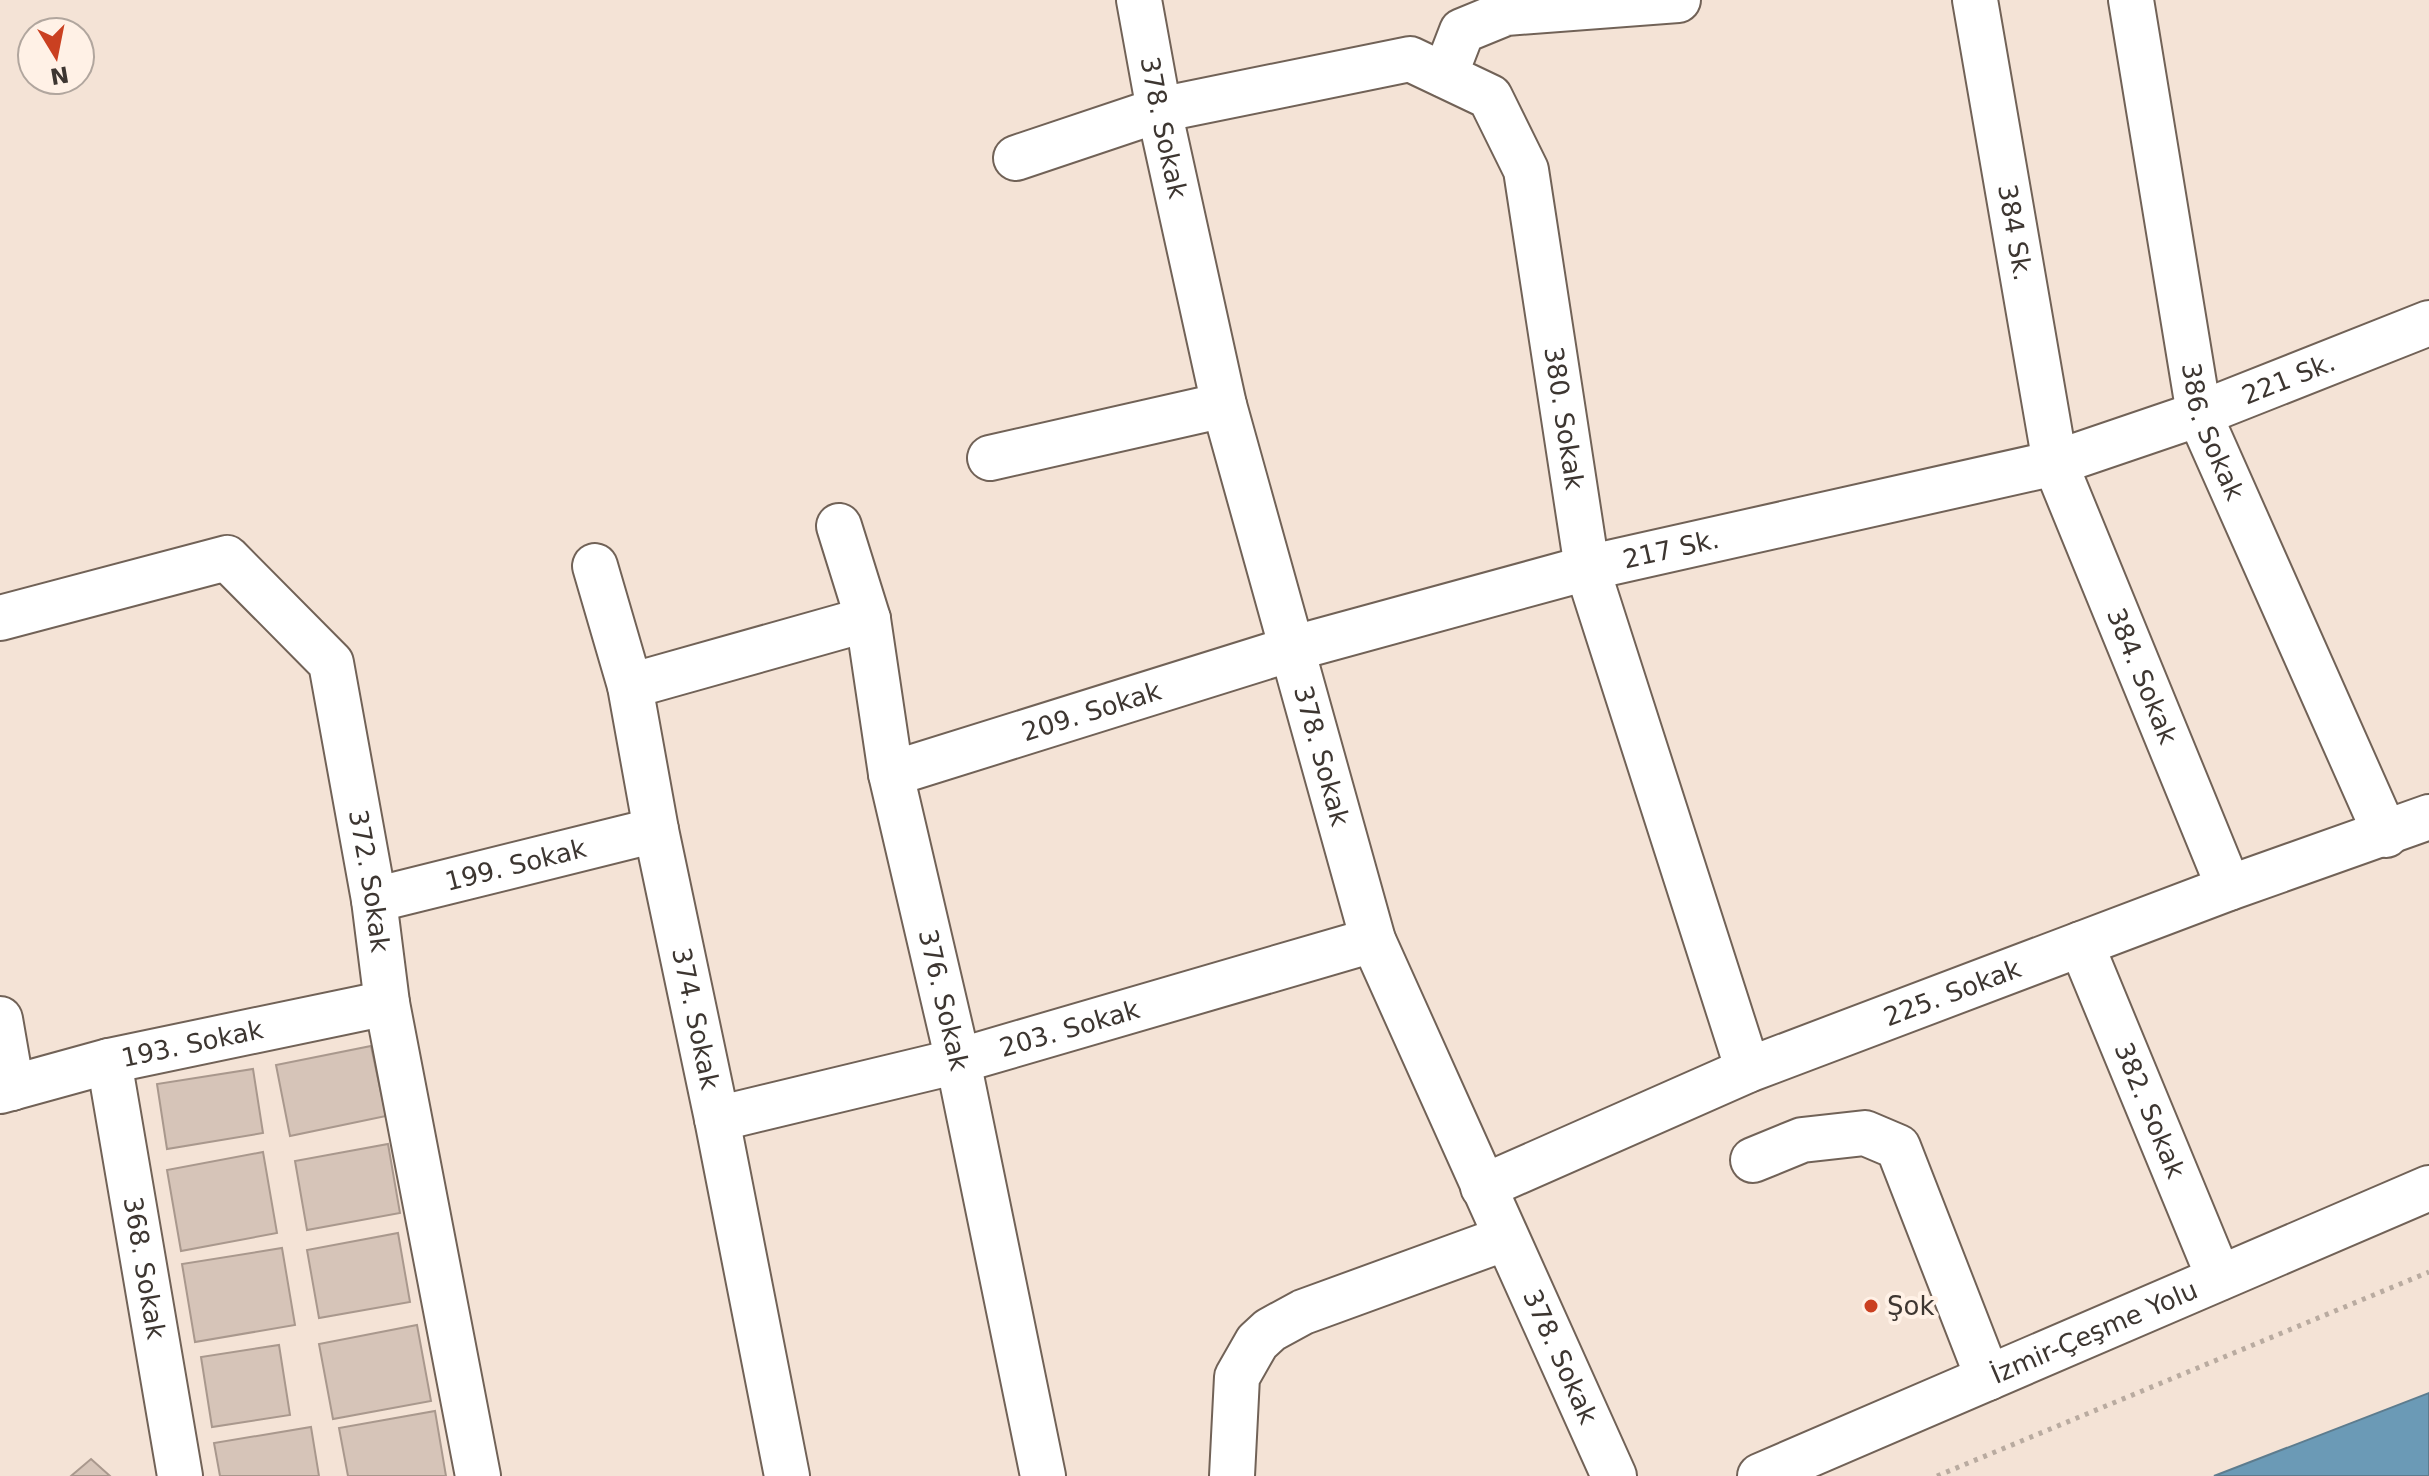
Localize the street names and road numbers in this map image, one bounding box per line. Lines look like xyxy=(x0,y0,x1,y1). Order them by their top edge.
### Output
street label: 378. Sokak xyxy=(1135,54,1193,201)
street label: 384 Sk. xyxy=(1992,182,2038,283)
street label: 380. Sokak xyxy=(1538,345,1590,492)
street label: 221 Sk. xyxy=(2238,347,2340,411)
street label: 386. Sokak xyxy=(2176,361,2250,505)
street label: 217 Sk. xyxy=(1620,524,1722,574)
street label: 384. Sokak xyxy=(2101,604,2183,748)
street label: 209. Sokak xyxy=(1018,676,1165,747)
street label: 378. Sokak xyxy=(1288,682,1355,829)
street label: 372. Sokak xyxy=(343,807,395,954)
street label: 199. Sokak xyxy=(442,833,589,897)
street label: 376. Sokak xyxy=(913,926,975,1073)
street label: 374. Sokak xyxy=(666,945,725,1092)
street label: 225. Sokak xyxy=(1879,953,2025,1032)
street label: 203. Sokak xyxy=(996,994,1143,1063)
street label: 193. Sokak xyxy=(119,1014,266,1073)
street label: 382. Sokak xyxy=(2108,1038,2191,1183)
street label: 368. Sokak xyxy=(117,1194,171,1342)
street label: İzmir-Çeşme Yolu xyxy=(1986,1274,2202,1390)
street label: 378. Sokak xyxy=(1517,1285,1604,1429)

